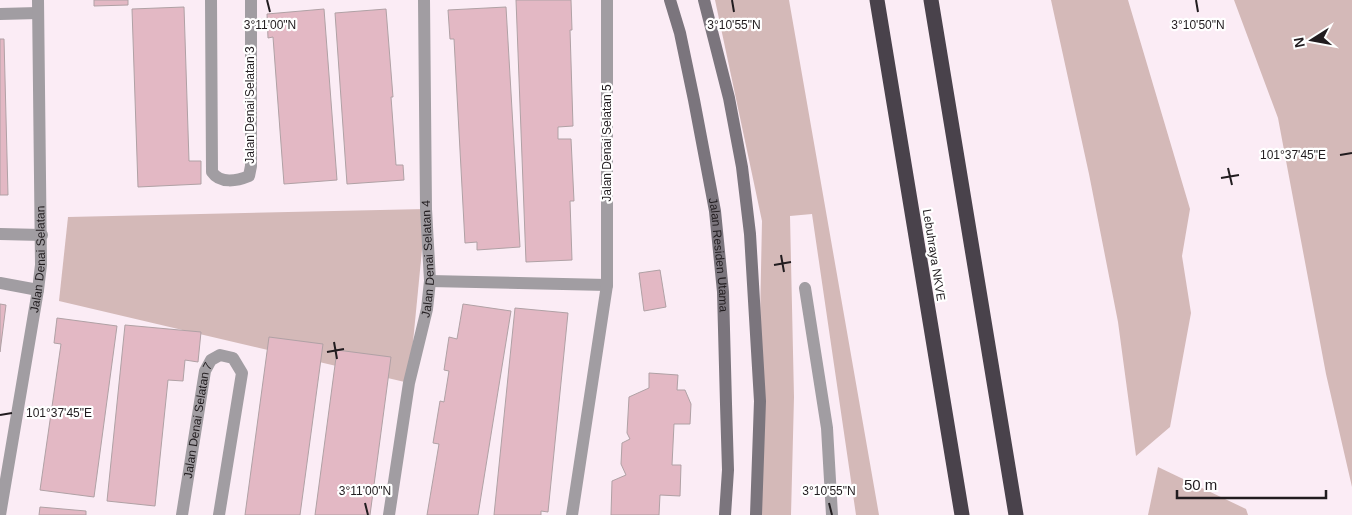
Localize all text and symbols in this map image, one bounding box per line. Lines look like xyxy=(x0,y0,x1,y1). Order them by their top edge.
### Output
north arrow xyxy=(1287,15,1337,65)
text: 3°11'00"N xyxy=(244,18,296,32)
text: 3°10'55"N xyxy=(707,18,761,32)
text: 3°10'50"N xyxy=(1171,18,1225,32)
text: N xyxy=(1290,36,1308,49)
street label: Jalan Denai Selatan 3 xyxy=(243,46,257,164)
street label: Jalan Denai Selatan 5 xyxy=(600,84,614,202)
text: 101°37'45"E xyxy=(1260,148,1326,162)
street label: Jalan Residen Utama xyxy=(706,197,731,313)
street label: Jalan Denai Selatan 4 xyxy=(418,200,437,319)
street label: Jalan Denai Selatan xyxy=(27,205,48,314)
street label: Lebuhraya NKVE xyxy=(920,208,948,302)
street label: Jalan Denai Selatan 7 xyxy=(181,359,216,479)
text: 101°37'45"E xyxy=(26,406,92,420)
scale bar xyxy=(1177,468,1326,500)
text: 50 m xyxy=(1184,476,1217,493)
text: 3°11'00"N xyxy=(339,484,391,498)
text: 3°10'55"N xyxy=(802,484,856,498)

